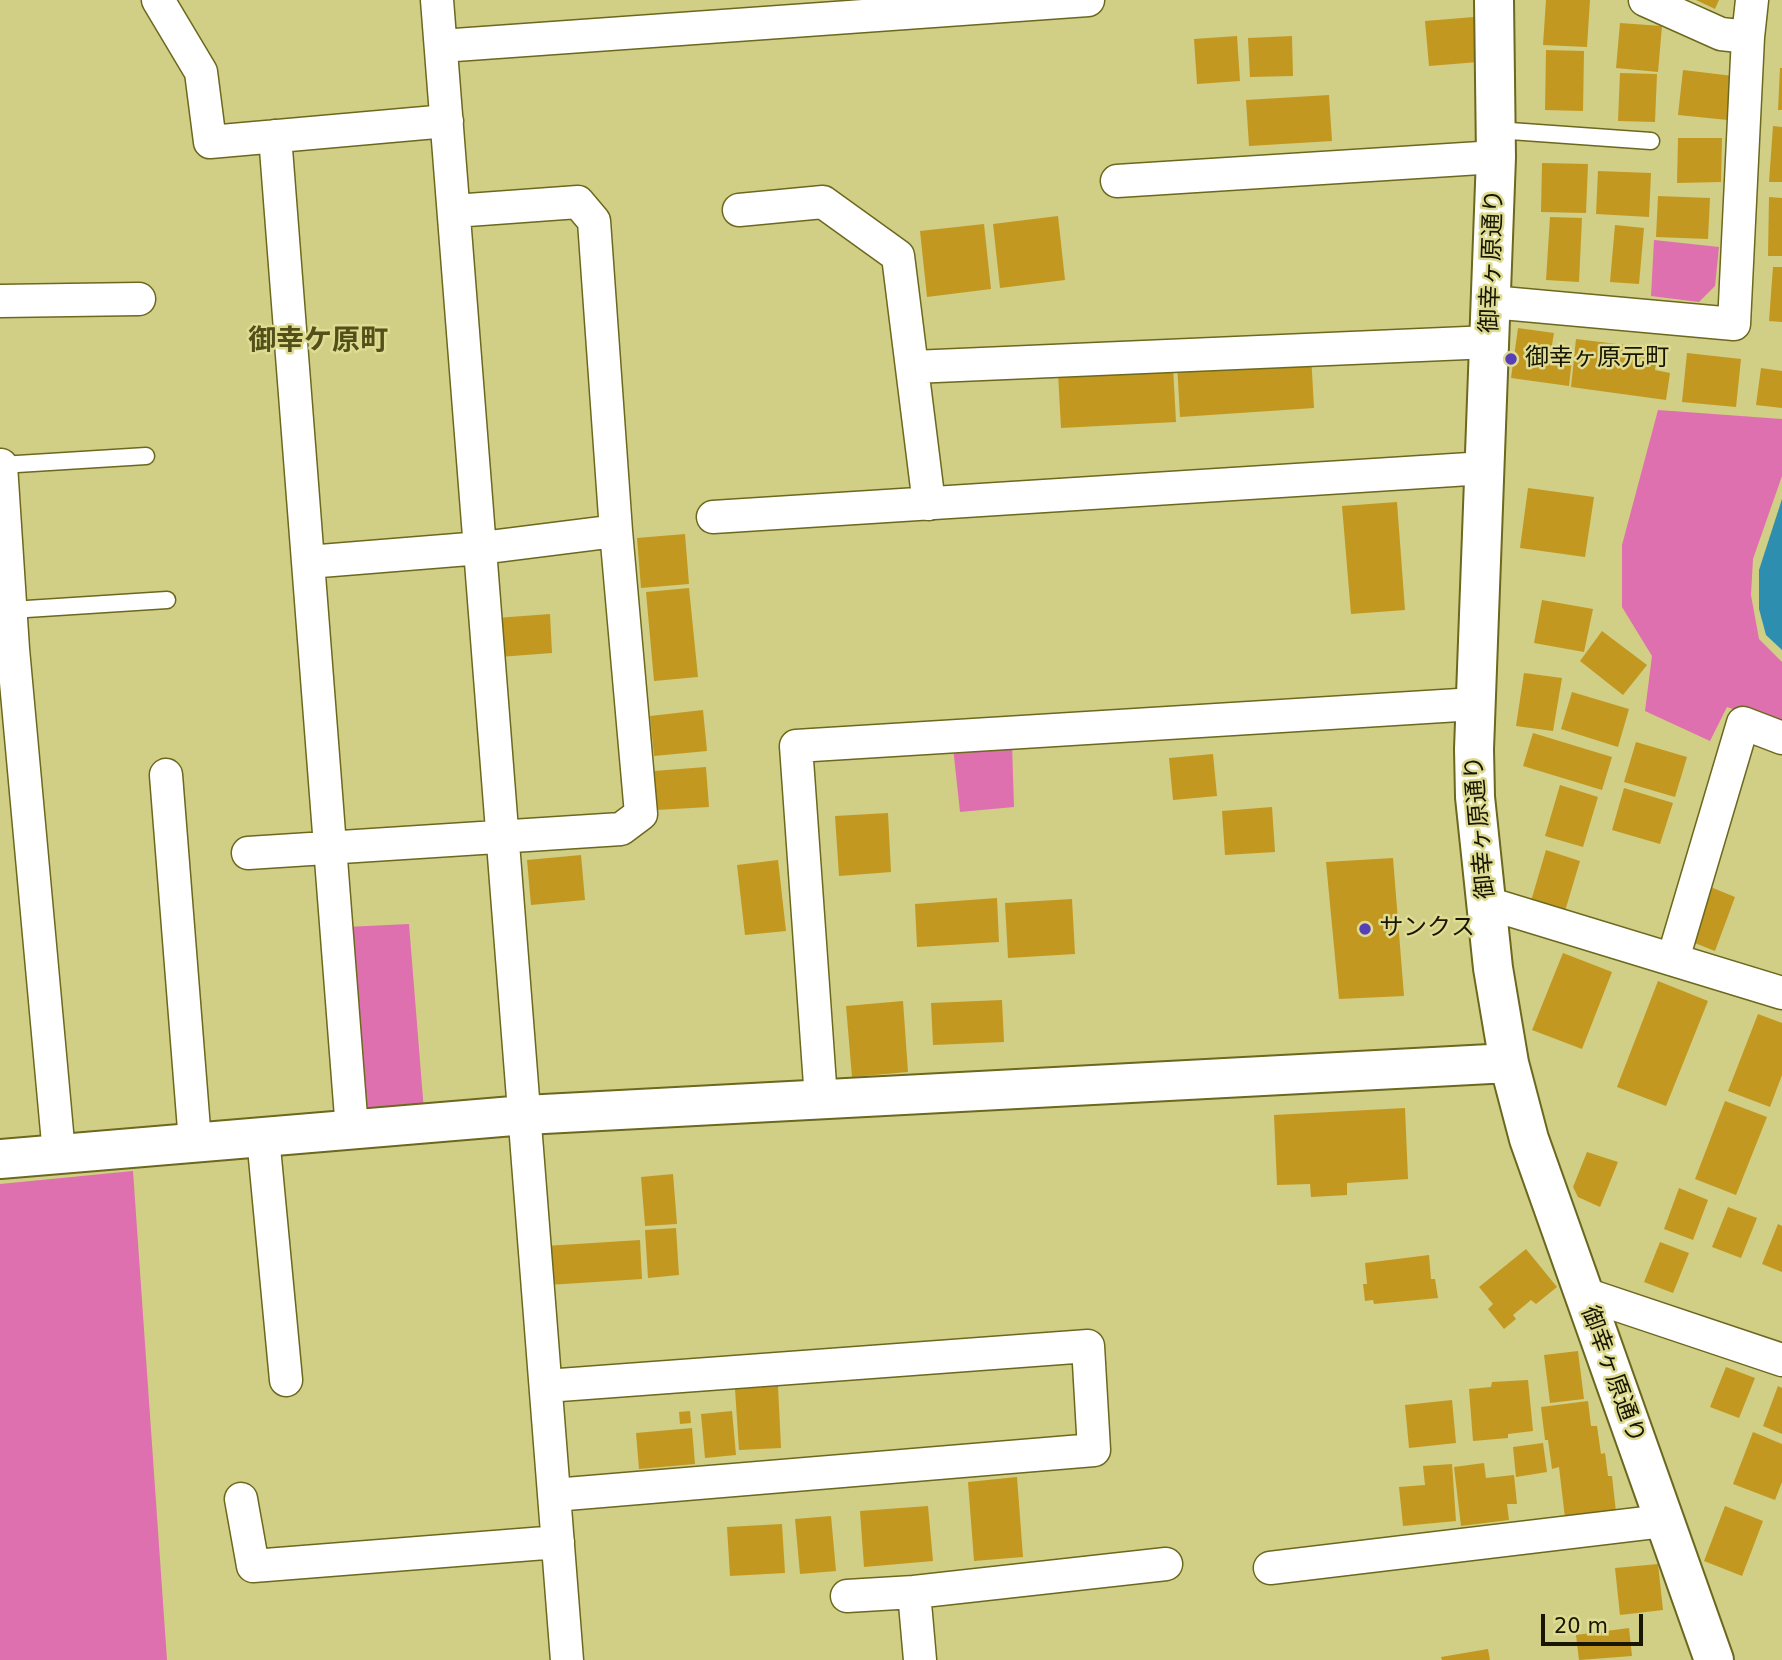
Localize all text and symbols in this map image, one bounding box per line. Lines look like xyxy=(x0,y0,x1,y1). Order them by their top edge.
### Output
street label: 御幸ヶ原通り xyxy=(1476,189,1510,333)
district label: 御幸ケ原町 xyxy=(248,325,388,359)
place label: 御幸ヶ原元町 xyxy=(1525,345,1669,373)
marker: 御幸ヶ原元町 xyxy=(1503,351,1519,367)
street label: 御幸ヶ原通り xyxy=(1460,754,1502,900)
place label: サンクス xyxy=(1379,915,1475,943)
marker: サンクス xyxy=(1357,921,1373,937)
street label: 御幸ヶ原通り xyxy=(1574,1302,1650,1448)
scale bar xyxy=(1544,1600,1646,1644)
text: 20 m xyxy=(1554,1614,1608,1638)

